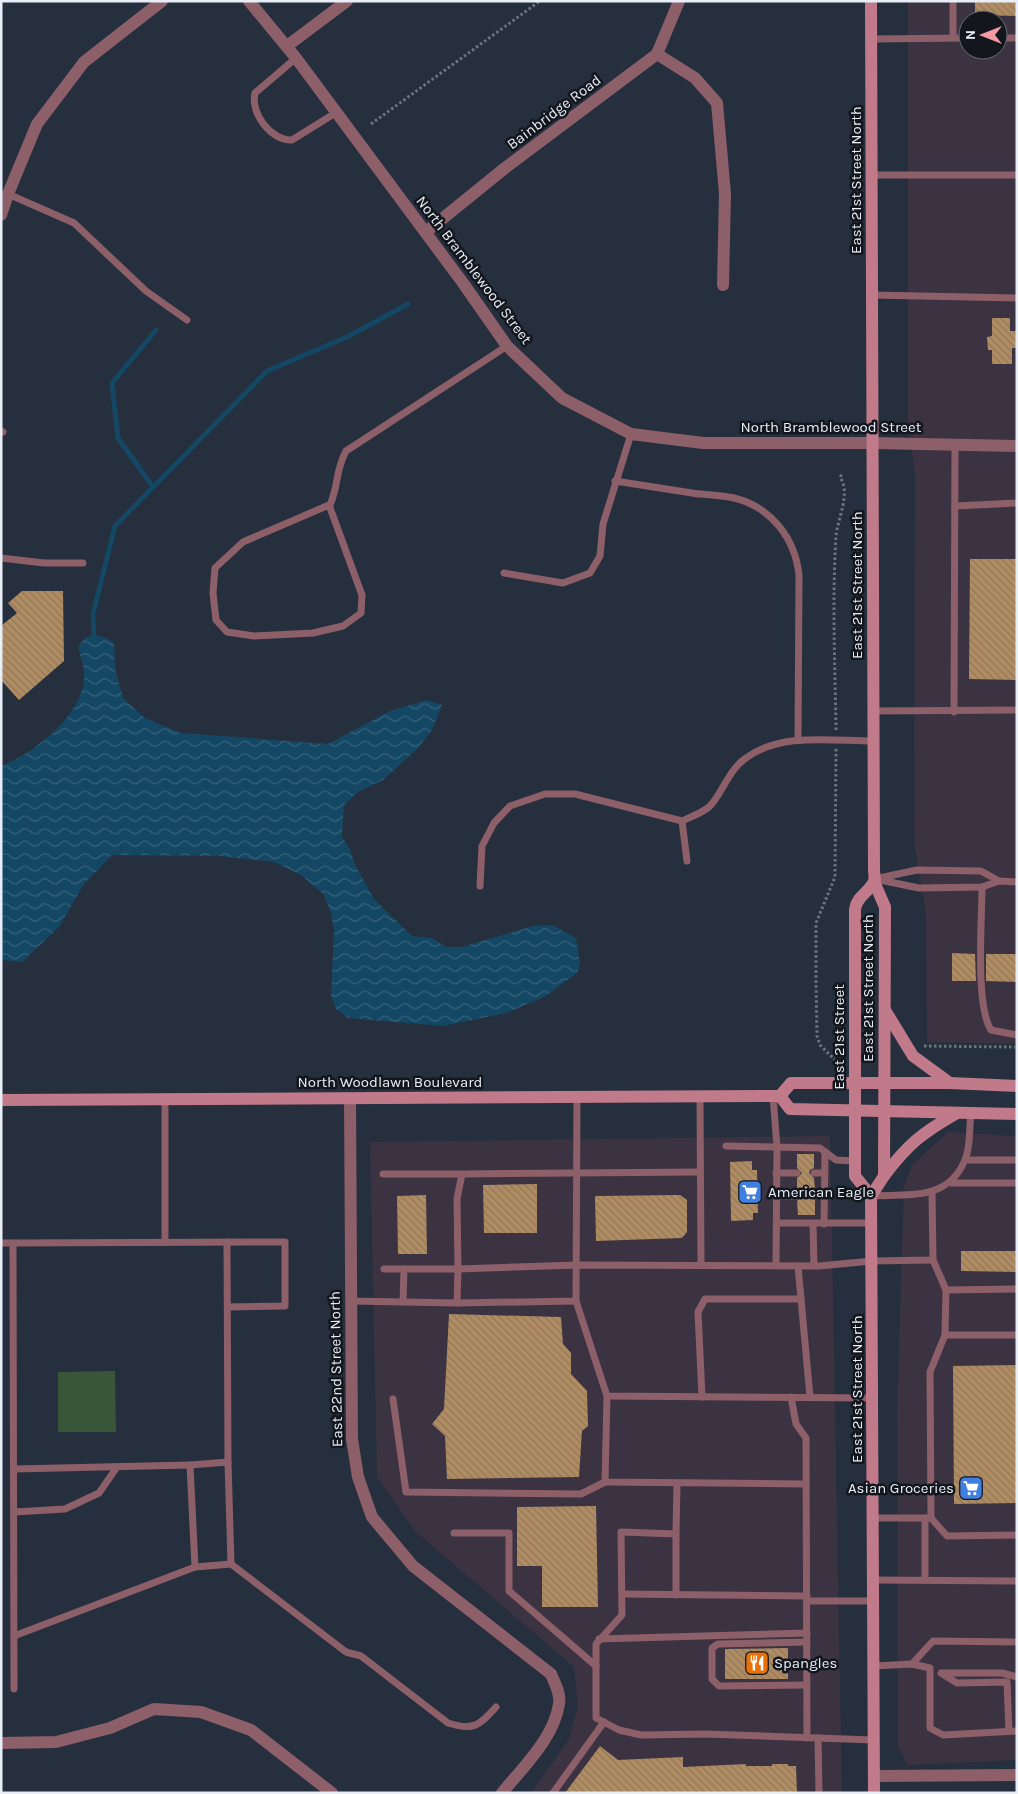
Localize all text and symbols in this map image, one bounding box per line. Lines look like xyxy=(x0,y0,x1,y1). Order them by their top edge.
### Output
north arrow xyxy=(958,10,1008,60)
text: N xyxy=(962,30,979,40)
street label: Bainbridge Road xyxy=(503,71,605,153)
street label: East 21st Street North xyxy=(847,106,865,254)
street label: North Bramblewood Street xyxy=(412,192,536,348)
street label: North Bramblewood Street xyxy=(741,418,922,436)
street label: East 21st Street North xyxy=(848,511,866,659)
street label: East 21st Street North xyxy=(859,914,877,1062)
street label: East 21st Street xyxy=(830,984,848,1090)
street label: North Woodlawn Boulevard xyxy=(298,1073,482,1091)
supermarket icon: American Eagle xyxy=(737,1179,763,1205)
place label: American Eagle xyxy=(768,1183,874,1201)
street label: East 22nd Street North xyxy=(326,1291,346,1447)
street label: East 21st Street North xyxy=(848,1315,866,1463)
supermarket icon: Asian Groceries xyxy=(958,1475,984,1501)
place label: Asian Groceries xyxy=(848,1479,954,1497)
restaurant icon: Spangles xyxy=(744,1650,770,1676)
place label: Spangles xyxy=(774,1654,837,1672)

